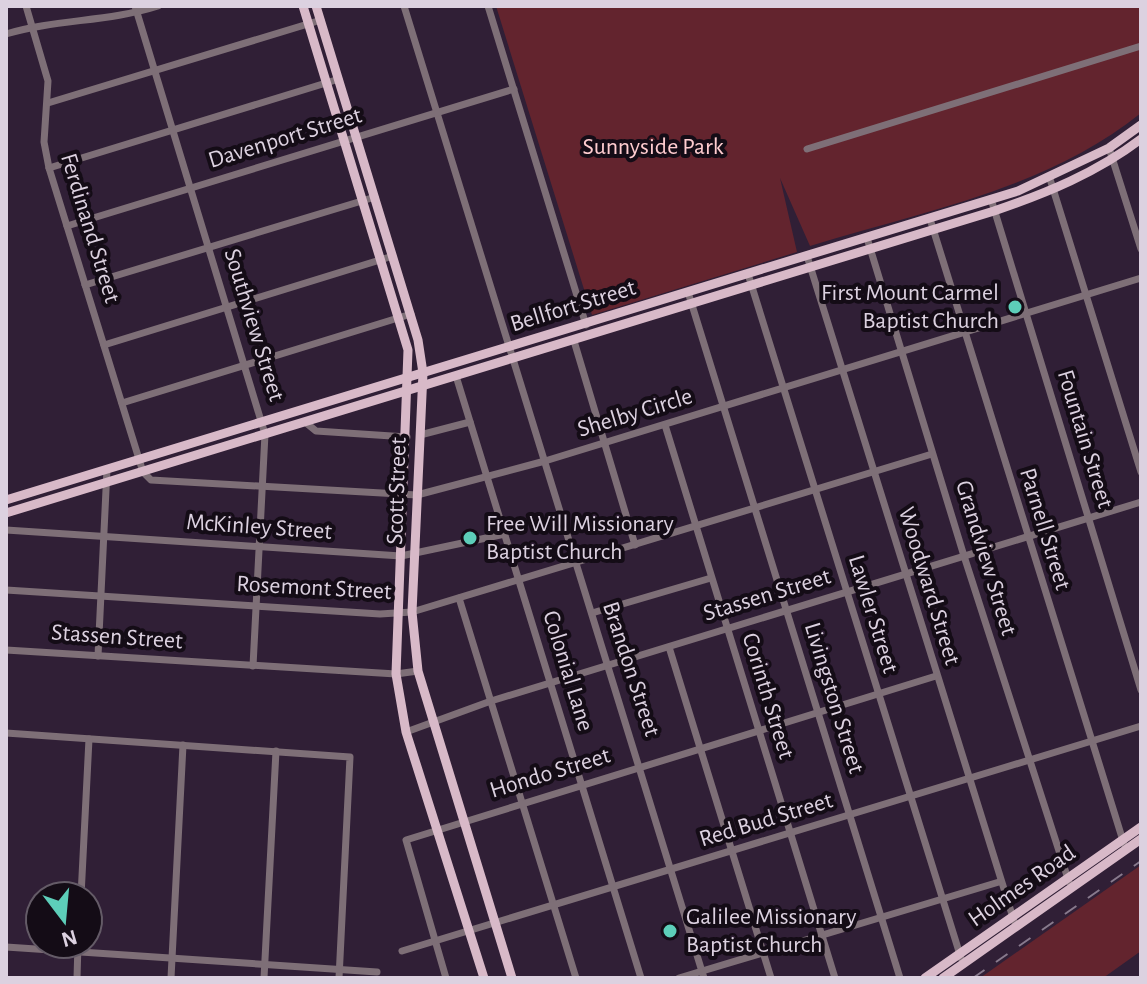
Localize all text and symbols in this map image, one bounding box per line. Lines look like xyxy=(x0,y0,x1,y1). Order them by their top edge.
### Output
street label: Davenport Street xyxy=(205,103,365,173)
park label: Sunnyside Park xyxy=(582,135,724,159)
street label: Ferdinand Street xyxy=(56,150,124,306)
street label: Southview Street xyxy=(219,246,289,404)
street label: Bellfort Street xyxy=(507,275,639,336)
place label: First Mount Carmel Baptist Church xyxy=(821,281,999,333)
marker: First Mount Carmel Baptist Church xyxy=(1006,298,1024,316)
street label: Fountain Street xyxy=(1053,367,1117,511)
street label: Shelby Circle xyxy=(575,384,695,442)
street label: Scott Street xyxy=(383,436,411,545)
street label: Parnell Street xyxy=(1015,465,1075,593)
street label: Grandview Street xyxy=(951,478,1021,639)
street label: Woodward Street xyxy=(894,504,964,668)
street label: McKinley Street xyxy=(185,510,333,544)
place label: Free Will Missionary Baptist Church xyxy=(486,512,674,564)
marker: Free Will Missionary Baptist Church xyxy=(461,529,479,547)
street label: Lawler Street xyxy=(844,552,902,676)
street label: Stassen Street xyxy=(700,564,834,626)
street label: Rosemont Street xyxy=(236,572,393,604)
street label: Brandon Street xyxy=(598,599,664,740)
street label: Colonial Lane xyxy=(538,608,598,734)
street label: Stassen Street xyxy=(50,620,184,654)
street label: Livingston Street xyxy=(800,620,868,777)
street label: Corinth Street xyxy=(738,630,799,762)
street label: Hondo Street xyxy=(487,743,613,803)
street label: Red Bud Street xyxy=(697,788,836,852)
street label: Holmes Road xyxy=(964,840,1080,932)
north arrow xyxy=(24,880,104,960)
place label: Galilee Missionary Baptist Church xyxy=(686,905,856,957)
marker: Galilee Missionary Baptist Church xyxy=(661,922,679,940)
text: N xyxy=(59,926,80,951)

